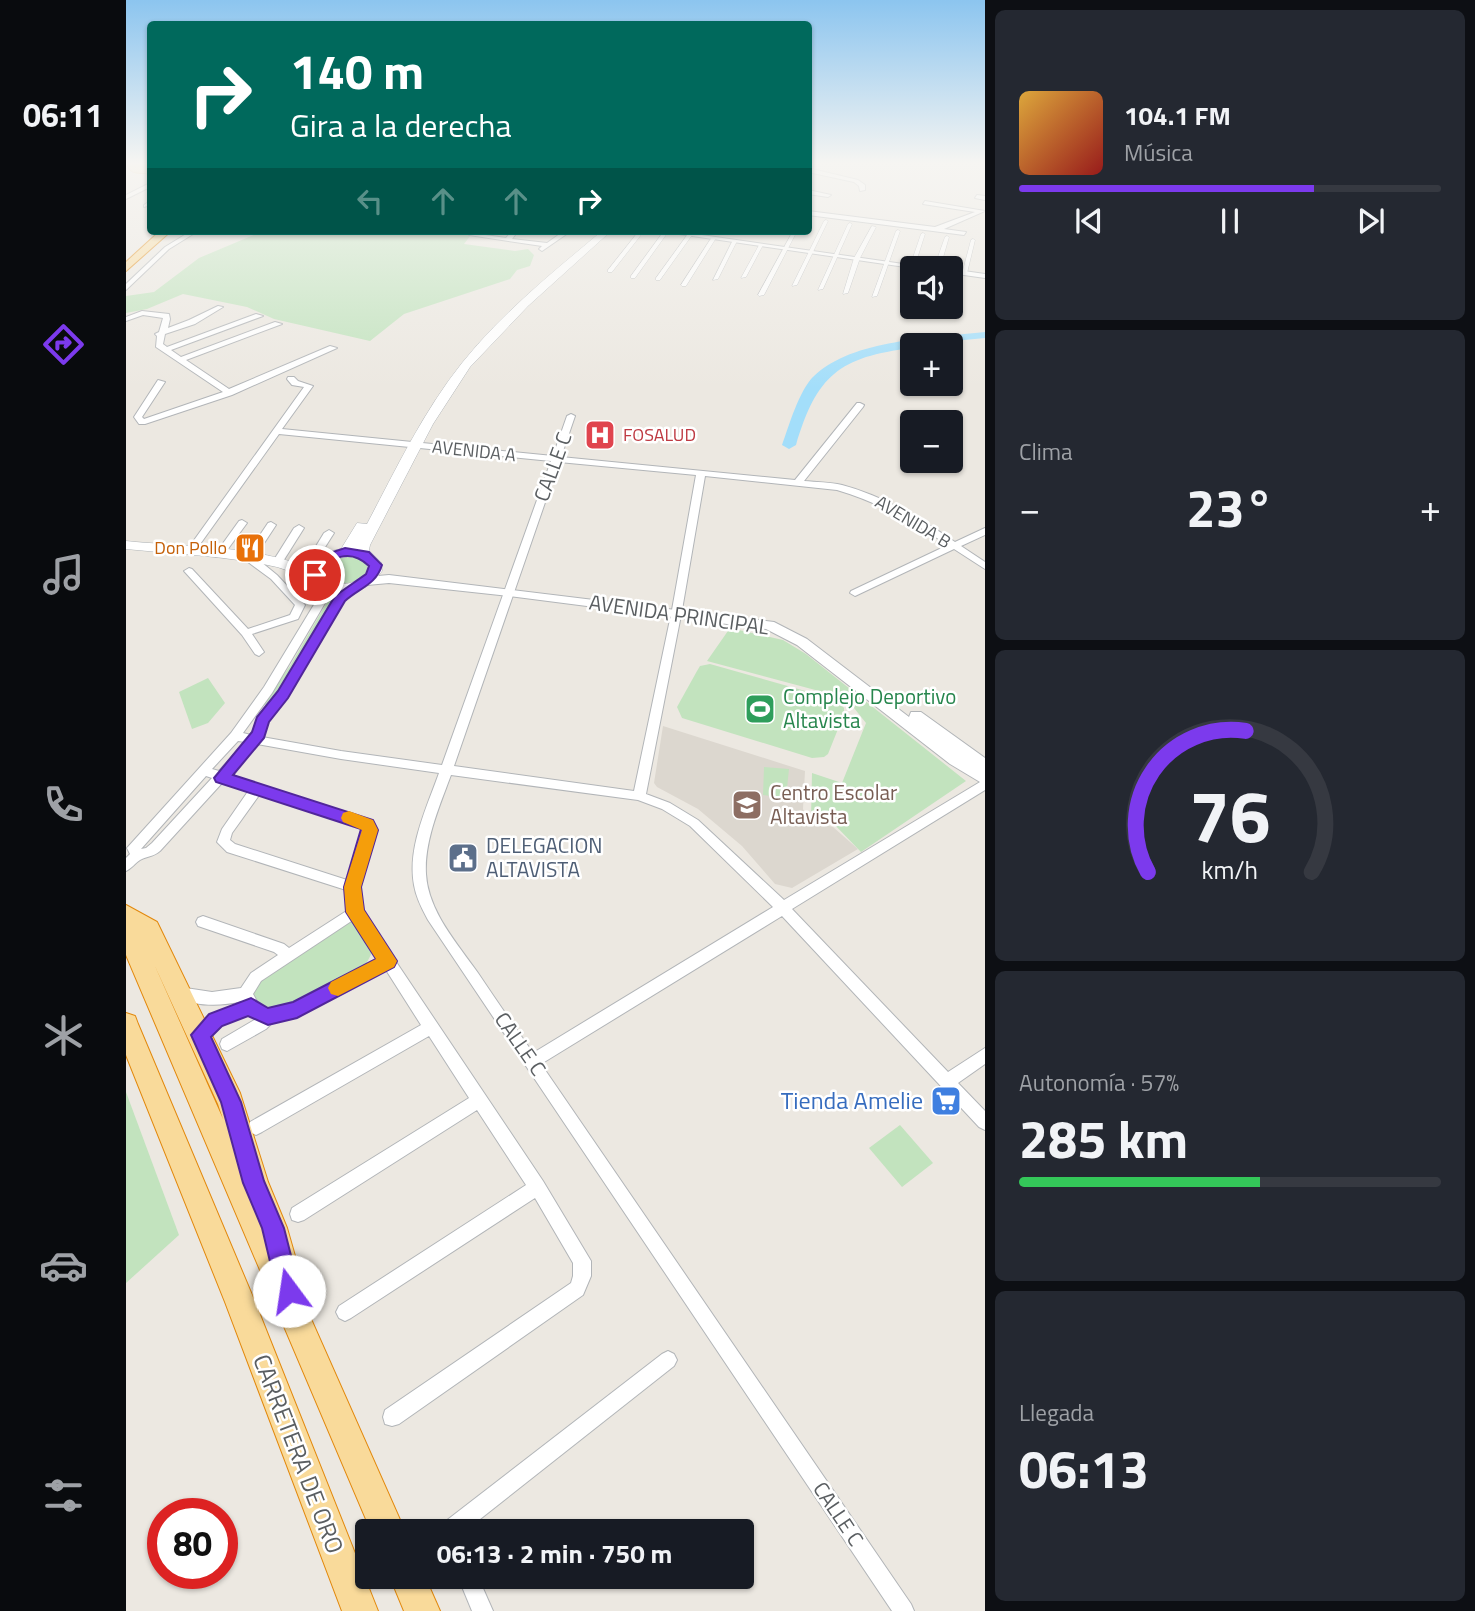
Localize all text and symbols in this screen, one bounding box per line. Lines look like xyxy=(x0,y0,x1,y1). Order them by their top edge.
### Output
text: 140 m xyxy=(290,33,424,108)
icon: right xyxy=(175,49,266,140)
text: 06:11 xyxy=(23,91,103,139)
text: 104.1 FM xyxy=(1124,96,1231,135)
text: Gira a la derecha xyxy=(290,101,512,149)
text: Música xyxy=(1124,135,1193,170)
icon: left xyxy=(351,182,389,220)
icon: ahead xyxy=(424,182,462,220)
icon: ahead xyxy=(497,182,535,220)
icon: right xyxy=(570,182,608,220)
icon: previous xyxy=(1070,202,1108,240)
icon: pause xyxy=(1211,202,1249,240)
icon: next xyxy=(1352,202,1390,240)
map controls xyxy=(900,256,963,473)
button: sound xyxy=(900,256,963,319)
icon: directions xyxy=(39,320,88,369)
button: + xyxy=(900,333,963,396)
button: − xyxy=(900,410,963,473)
hospital icon: FOSALUD xyxy=(583,418,617,452)
place label: FOSALUD xyxy=(623,421,696,448)
street label: CALLE C xyxy=(525,427,579,506)
street label: AVENIDA A xyxy=(431,433,518,468)
text: Clima xyxy=(1019,434,1073,469)
text: 23° xyxy=(1186,468,1274,547)
text: − xyxy=(1019,479,1040,537)
text: + xyxy=(1420,479,1441,537)
street label: AVENIDA B xyxy=(870,488,956,555)
restaurant icon: Don Pollo xyxy=(233,531,267,565)
place label: Don Pollo xyxy=(154,534,227,561)
pin xyxy=(285,545,345,605)
icon: music xyxy=(39,550,88,599)
icon: arrive xyxy=(296,556,334,594)
street label: AVENIDA PRINCIPAL xyxy=(587,586,771,642)
place label: Complejo Deportivo Altavista xyxy=(783,680,956,736)
sports icon: Complejo Deportivo Altavista xyxy=(743,692,777,726)
text: 76 xyxy=(1189,760,1271,870)
place label: Centro Escolar Altavista xyxy=(770,776,897,832)
icon: phone xyxy=(39,780,88,829)
school or university icon: Centro Escolar Altavista xyxy=(730,788,764,822)
place label: DELEGACION ALTAVISTA xyxy=(486,829,603,885)
public building icon: DELEGACION ALTAVISTA xyxy=(446,841,480,875)
text: km/h xyxy=(1202,850,1258,888)
street label: CALLE C xyxy=(487,1005,554,1082)
icon: climate xyxy=(39,1011,88,1060)
text: Autonomía · 57% xyxy=(1019,1065,1179,1100)
place label: Tienda Amelie xyxy=(781,1082,923,1118)
supermarket icon: Tienda Amelie xyxy=(929,1084,963,1118)
text: 285 km xyxy=(1019,1099,1188,1178)
icon: car xyxy=(39,1241,88,1290)
position arrow xyxy=(252,1254,326,1328)
street label: CARRETERA DE ORO xyxy=(244,1349,354,1558)
text: Llegada xyxy=(1019,1395,1094,1430)
text: 06:13 xyxy=(1019,1429,1149,1508)
icon: filters xyxy=(39,1471,88,1520)
street label: CALLE C xyxy=(806,1475,872,1552)
speed limit sign: 80 xyxy=(147,1498,238,1589)
text: 06:13 · 2 min · 750 m xyxy=(437,1534,672,1573)

